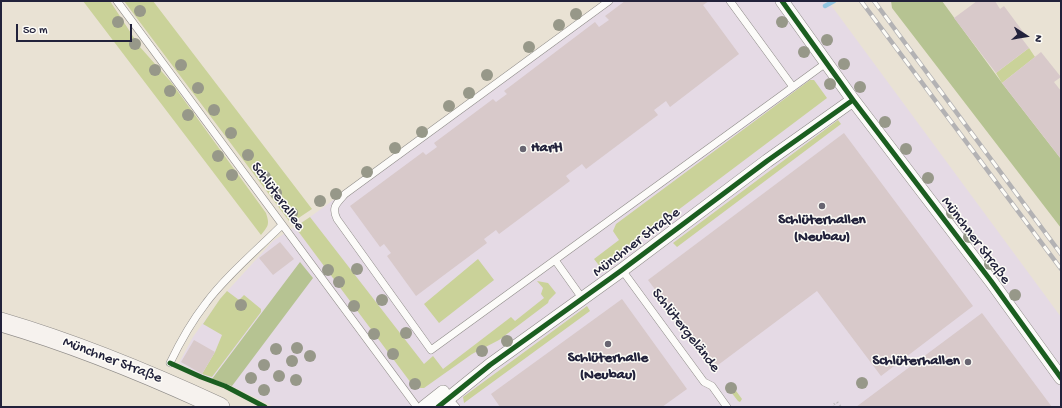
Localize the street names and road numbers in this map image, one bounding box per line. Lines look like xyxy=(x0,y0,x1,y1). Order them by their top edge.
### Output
street label: Schlüterallee xyxy=(246,159,308,235)
street label: Münchner Straße xyxy=(936,194,1014,288)
street label: Münchner Straße xyxy=(590,204,684,282)
street label: Schlütergelände xyxy=(647,286,723,376)
street label: Münchner Straße xyxy=(60,334,164,388)

